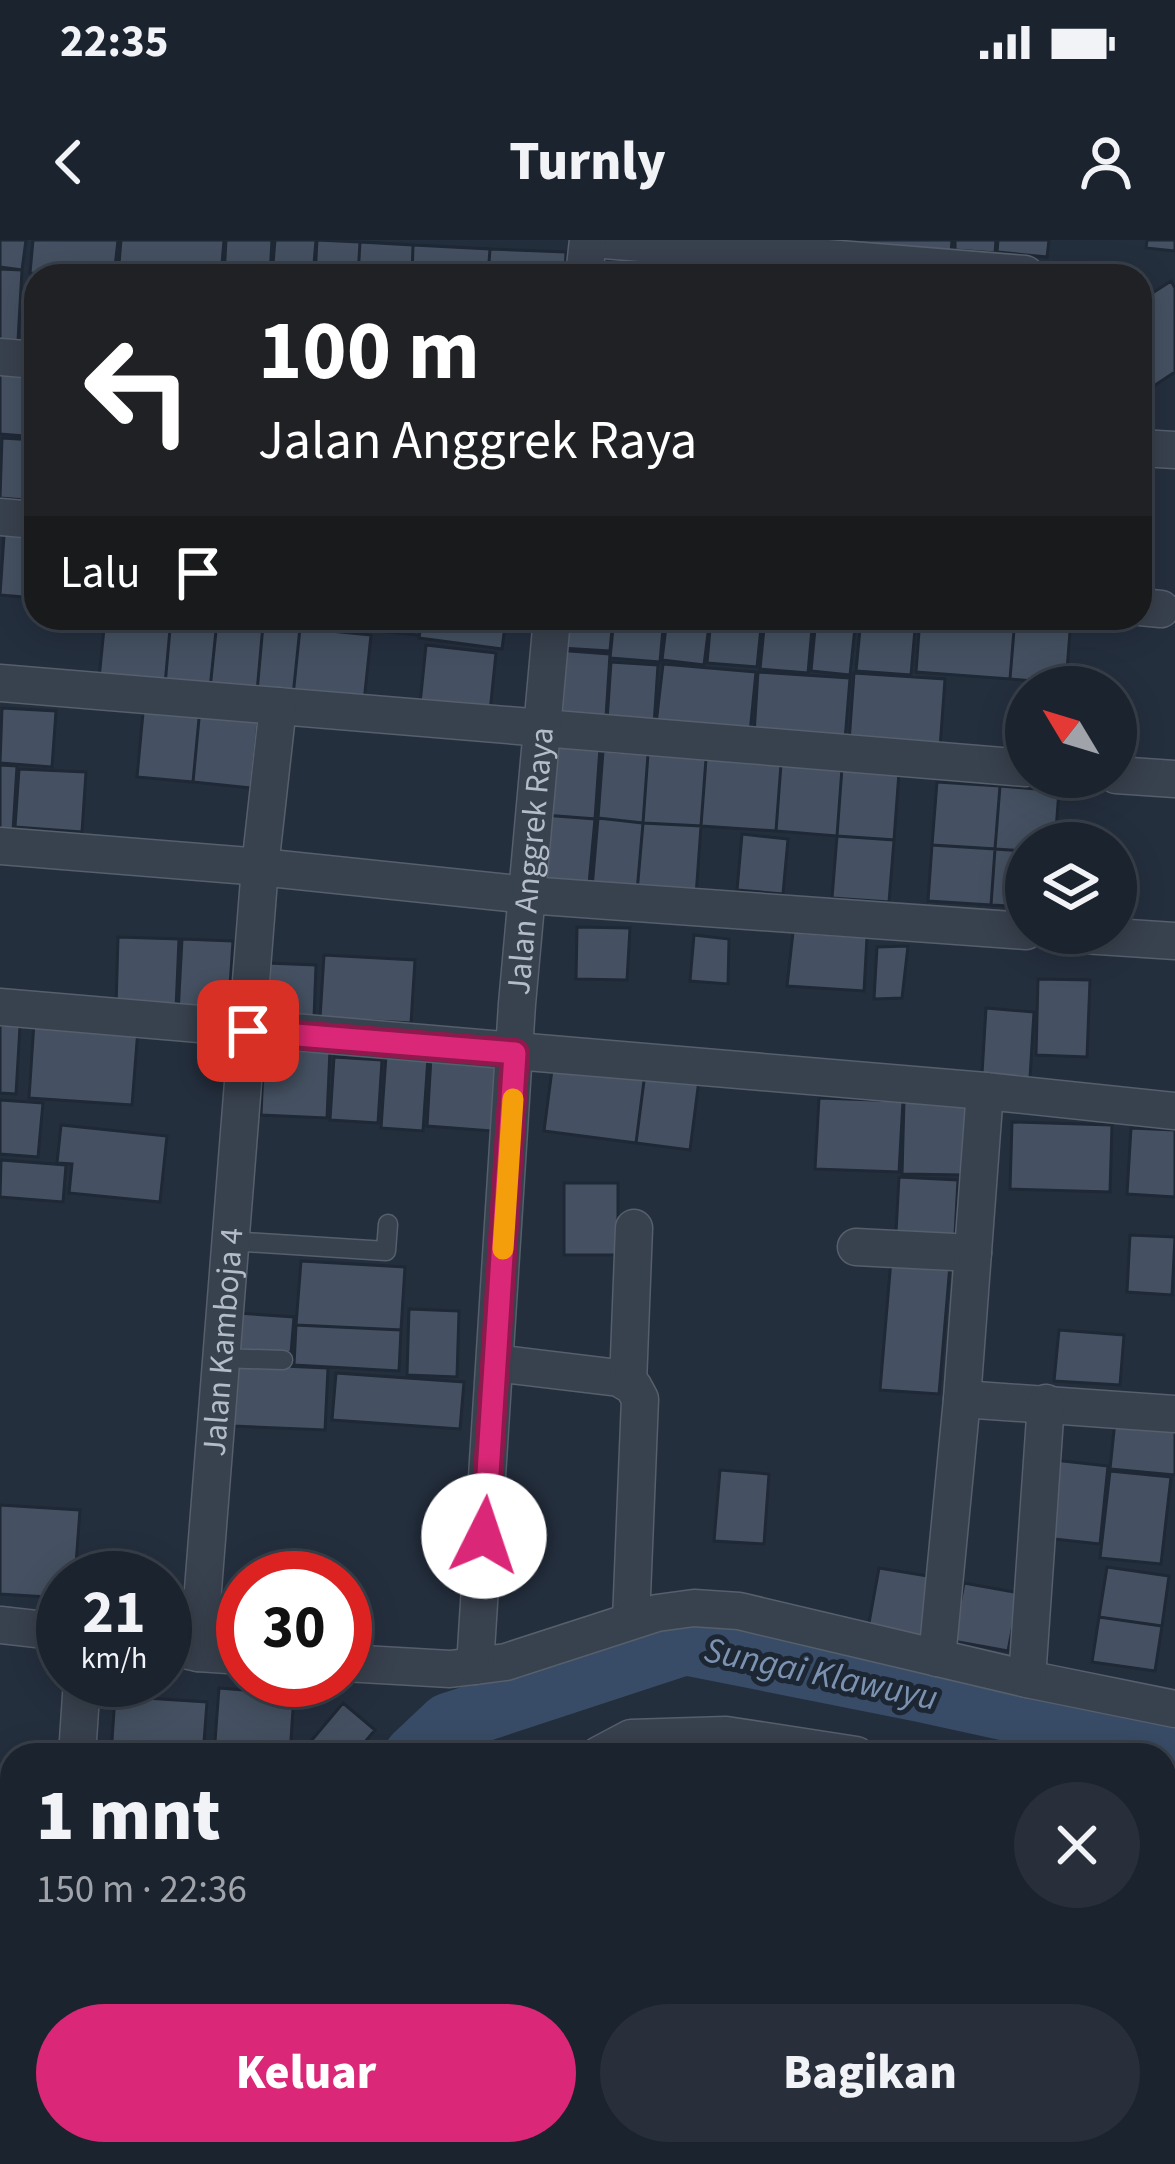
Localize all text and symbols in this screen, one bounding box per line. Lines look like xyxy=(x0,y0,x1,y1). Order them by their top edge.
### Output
text: 22:35 xyxy=(60,10,169,74)
text: Turnly xyxy=(509,124,666,201)
icon: back xyxy=(36,129,102,195)
icon: person xyxy=(1073,129,1139,195)
text: 100 m xyxy=(258,292,480,412)
icon: left xyxy=(60,312,216,468)
text: Jalan Anggrek Raya xyxy=(258,403,697,480)
icon: arrive xyxy=(165,540,231,606)
text: Lalu xyxy=(60,541,141,605)
north arrow xyxy=(1005,666,1137,798)
map controls xyxy=(1005,666,1137,954)
street label: Jalan Anggrek Raya xyxy=(494,725,566,997)
button: layers xyxy=(1005,822,1137,954)
pin xyxy=(197,980,299,1082)
icon: arrive xyxy=(215,998,281,1064)
street label: Jalan Kamboja 4 xyxy=(190,1226,255,1458)
position arrow xyxy=(421,1473,547,1599)
speed limit sign: 30 xyxy=(216,1551,372,1707)
text: 21 xyxy=(82,1571,146,1656)
water label: Sungai Klawuyu xyxy=(700,1624,942,1724)
text: km/h xyxy=(81,1637,147,1680)
text: 1 mnt xyxy=(36,1765,221,1868)
button: close xyxy=(1014,1782,1140,1908)
text: 150 m · 22:36 xyxy=(36,1862,247,1918)
button: Keluar xyxy=(36,2004,576,2142)
button: Bagikan xyxy=(600,2004,1140,2142)

